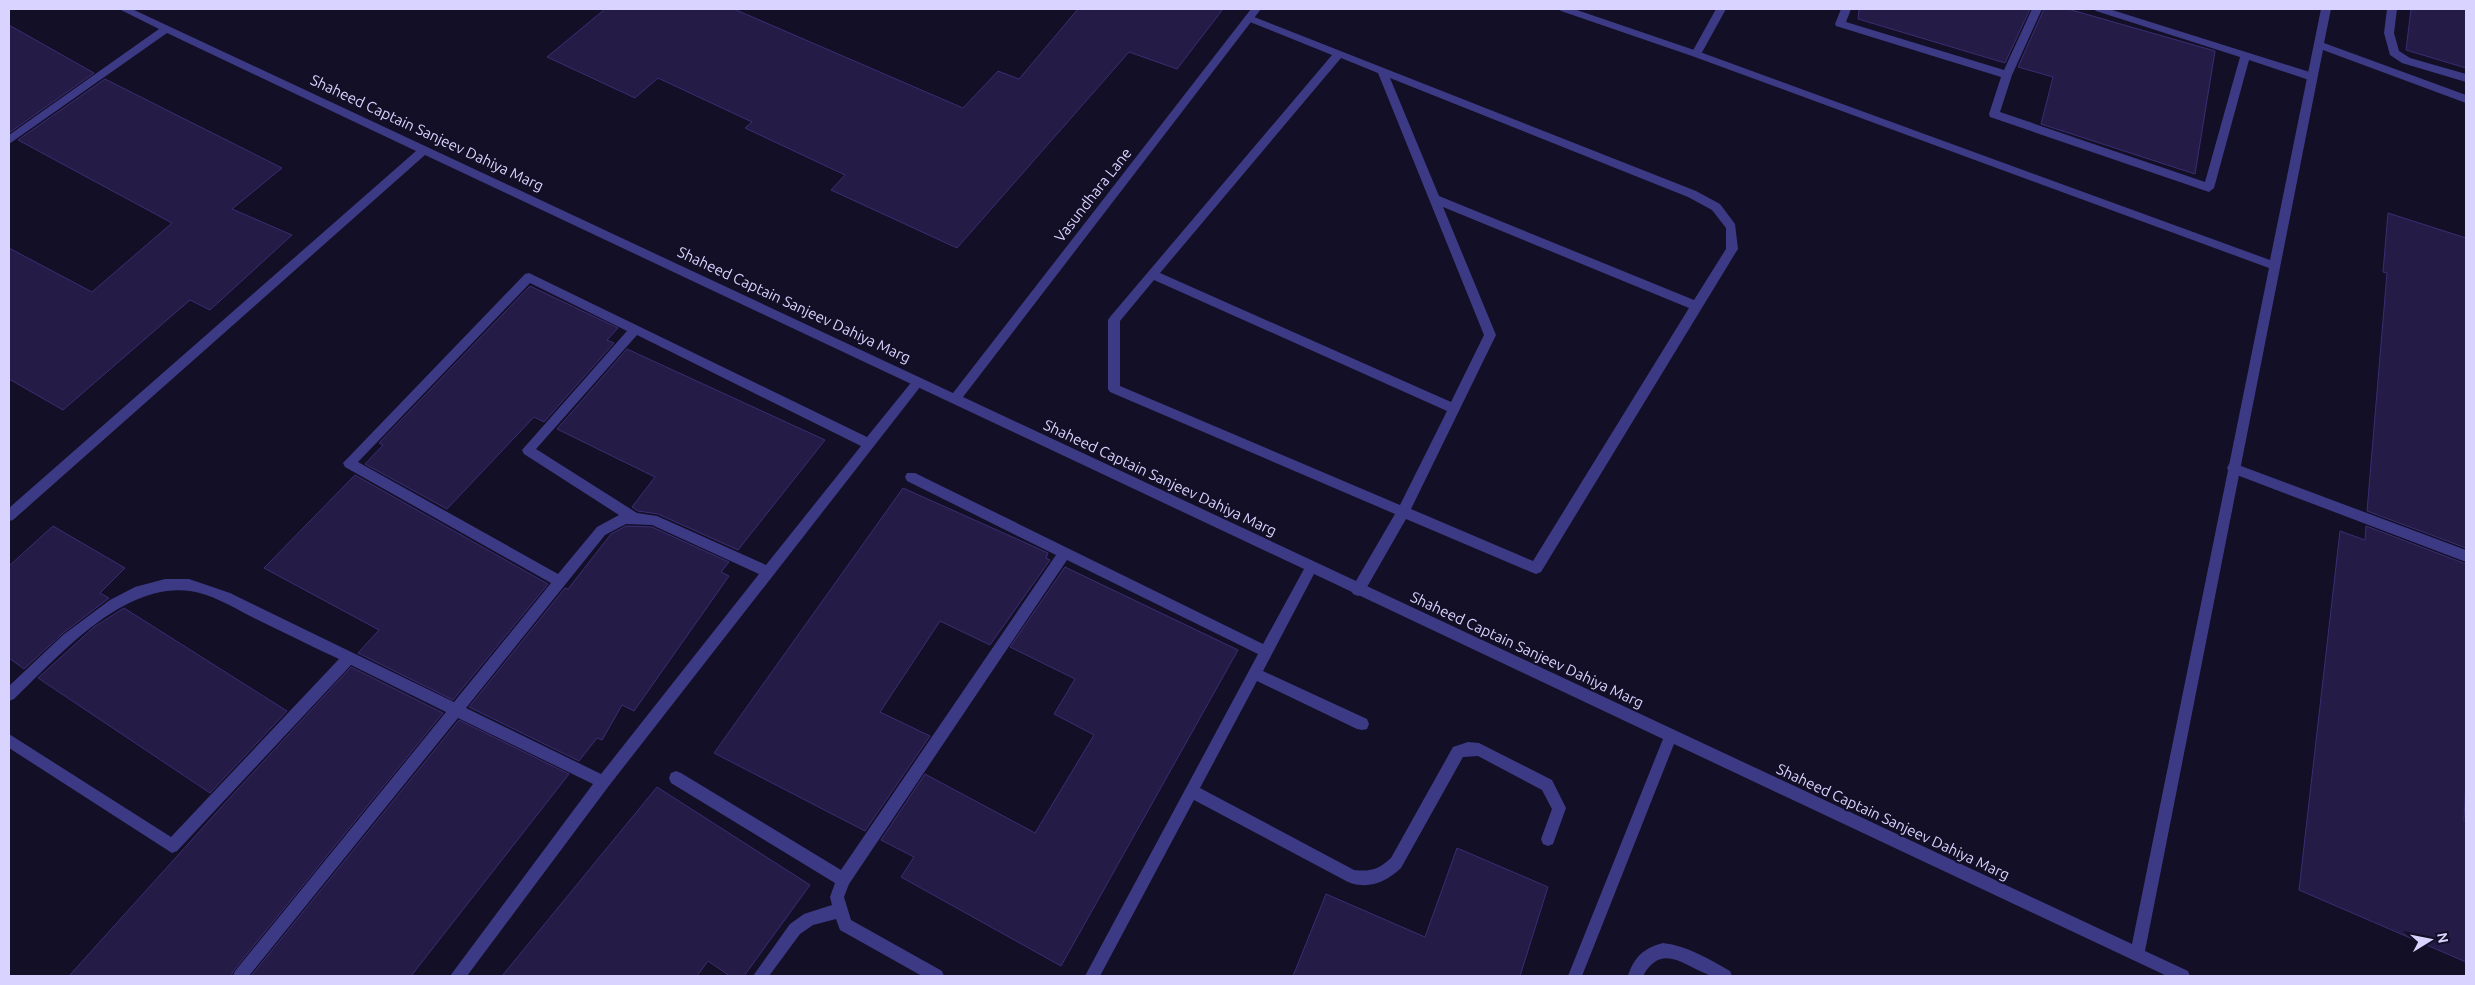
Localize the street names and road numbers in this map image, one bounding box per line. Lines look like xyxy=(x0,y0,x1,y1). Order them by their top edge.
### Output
street label: Shaheed Captain Sanjeev Dahiya Marg xyxy=(308,71,547,194)
street label: Vasundhara Lane xyxy=(1051,144,1135,245)
street label: Shaheed Captain Sanjeev Dahiya Marg xyxy=(675,243,914,366)
street label: Shaheed Captain Sanjeev Dahiya Marg xyxy=(1041,416,1280,539)
street label: Shaheed Captain Sanjeev Dahiya Marg xyxy=(1408,588,1647,711)
street label: Shaheed Captain Sanjeev Dahiya Marg xyxy=(1774,760,2013,883)

